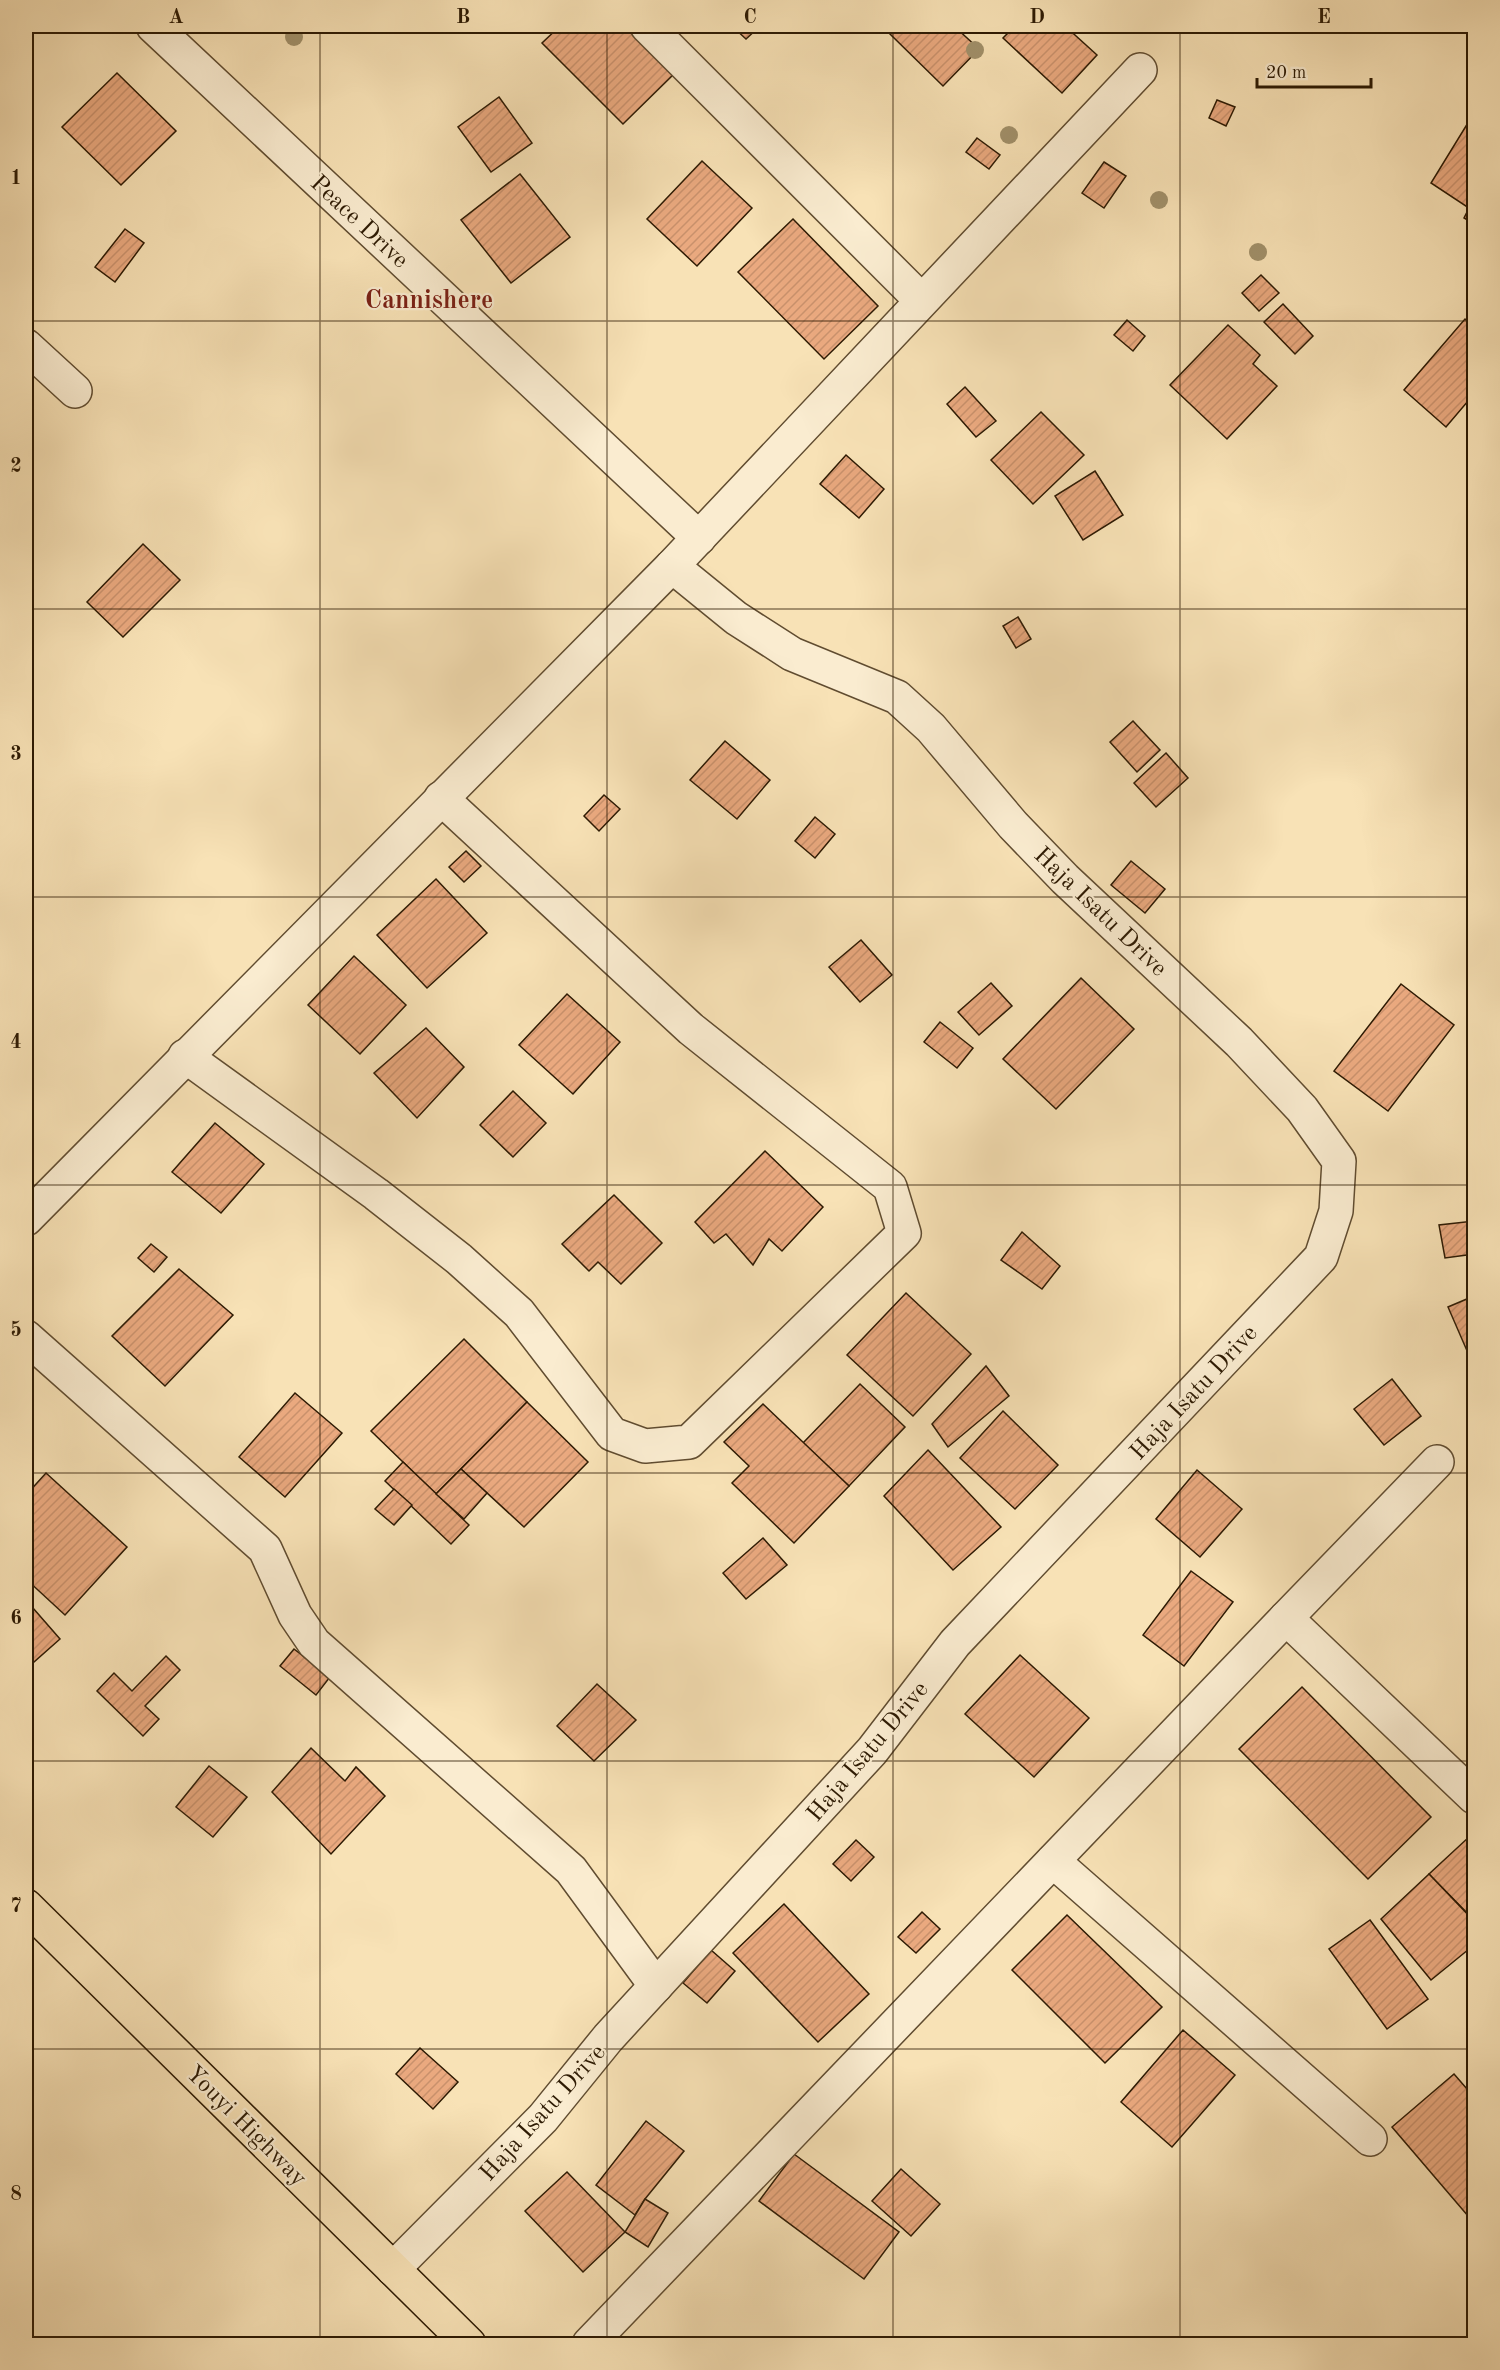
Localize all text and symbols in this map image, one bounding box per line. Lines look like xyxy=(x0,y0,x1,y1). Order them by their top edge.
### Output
text: A xyxy=(168,8,184,28)
text: B xyxy=(456,8,470,28)
text: C xyxy=(743,8,757,28)
text: D xyxy=(1029,8,1045,28)
text: E xyxy=(1317,8,1331,28)
scale bar xyxy=(1257,51,1371,89)
text: 20 m xyxy=(1266,64,1306,82)
text: 1 xyxy=(10,169,22,189)
street label: Peace Drive xyxy=(305,171,412,273)
district label: Cannishere xyxy=(365,288,493,314)
text: 2 xyxy=(10,457,22,477)
text: 3 xyxy=(10,745,22,765)
street label: Haja Isatu Drive xyxy=(1029,843,1171,982)
text: 4 xyxy=(10,1033,22,1053)
text: 5 xyxy=(10,1320,22,1341)
street label: Haja Isatu Drive xyxy=(1126,1321,1263,1465)
text: 6 xyxy=(10,1609,22,1629)
street label: Haja Isatu Drive xyxy=(803,1678,934,1827)
text: 7 xyxy=(10,1897,22,1917)
street label: Haja Isatu Drive xyxy=(476,2041,611,2186)
street label: Youyi Highway xyxy=(181,2061,311,2192)
text: 8 xyxy=(10,2185,22,2205)

